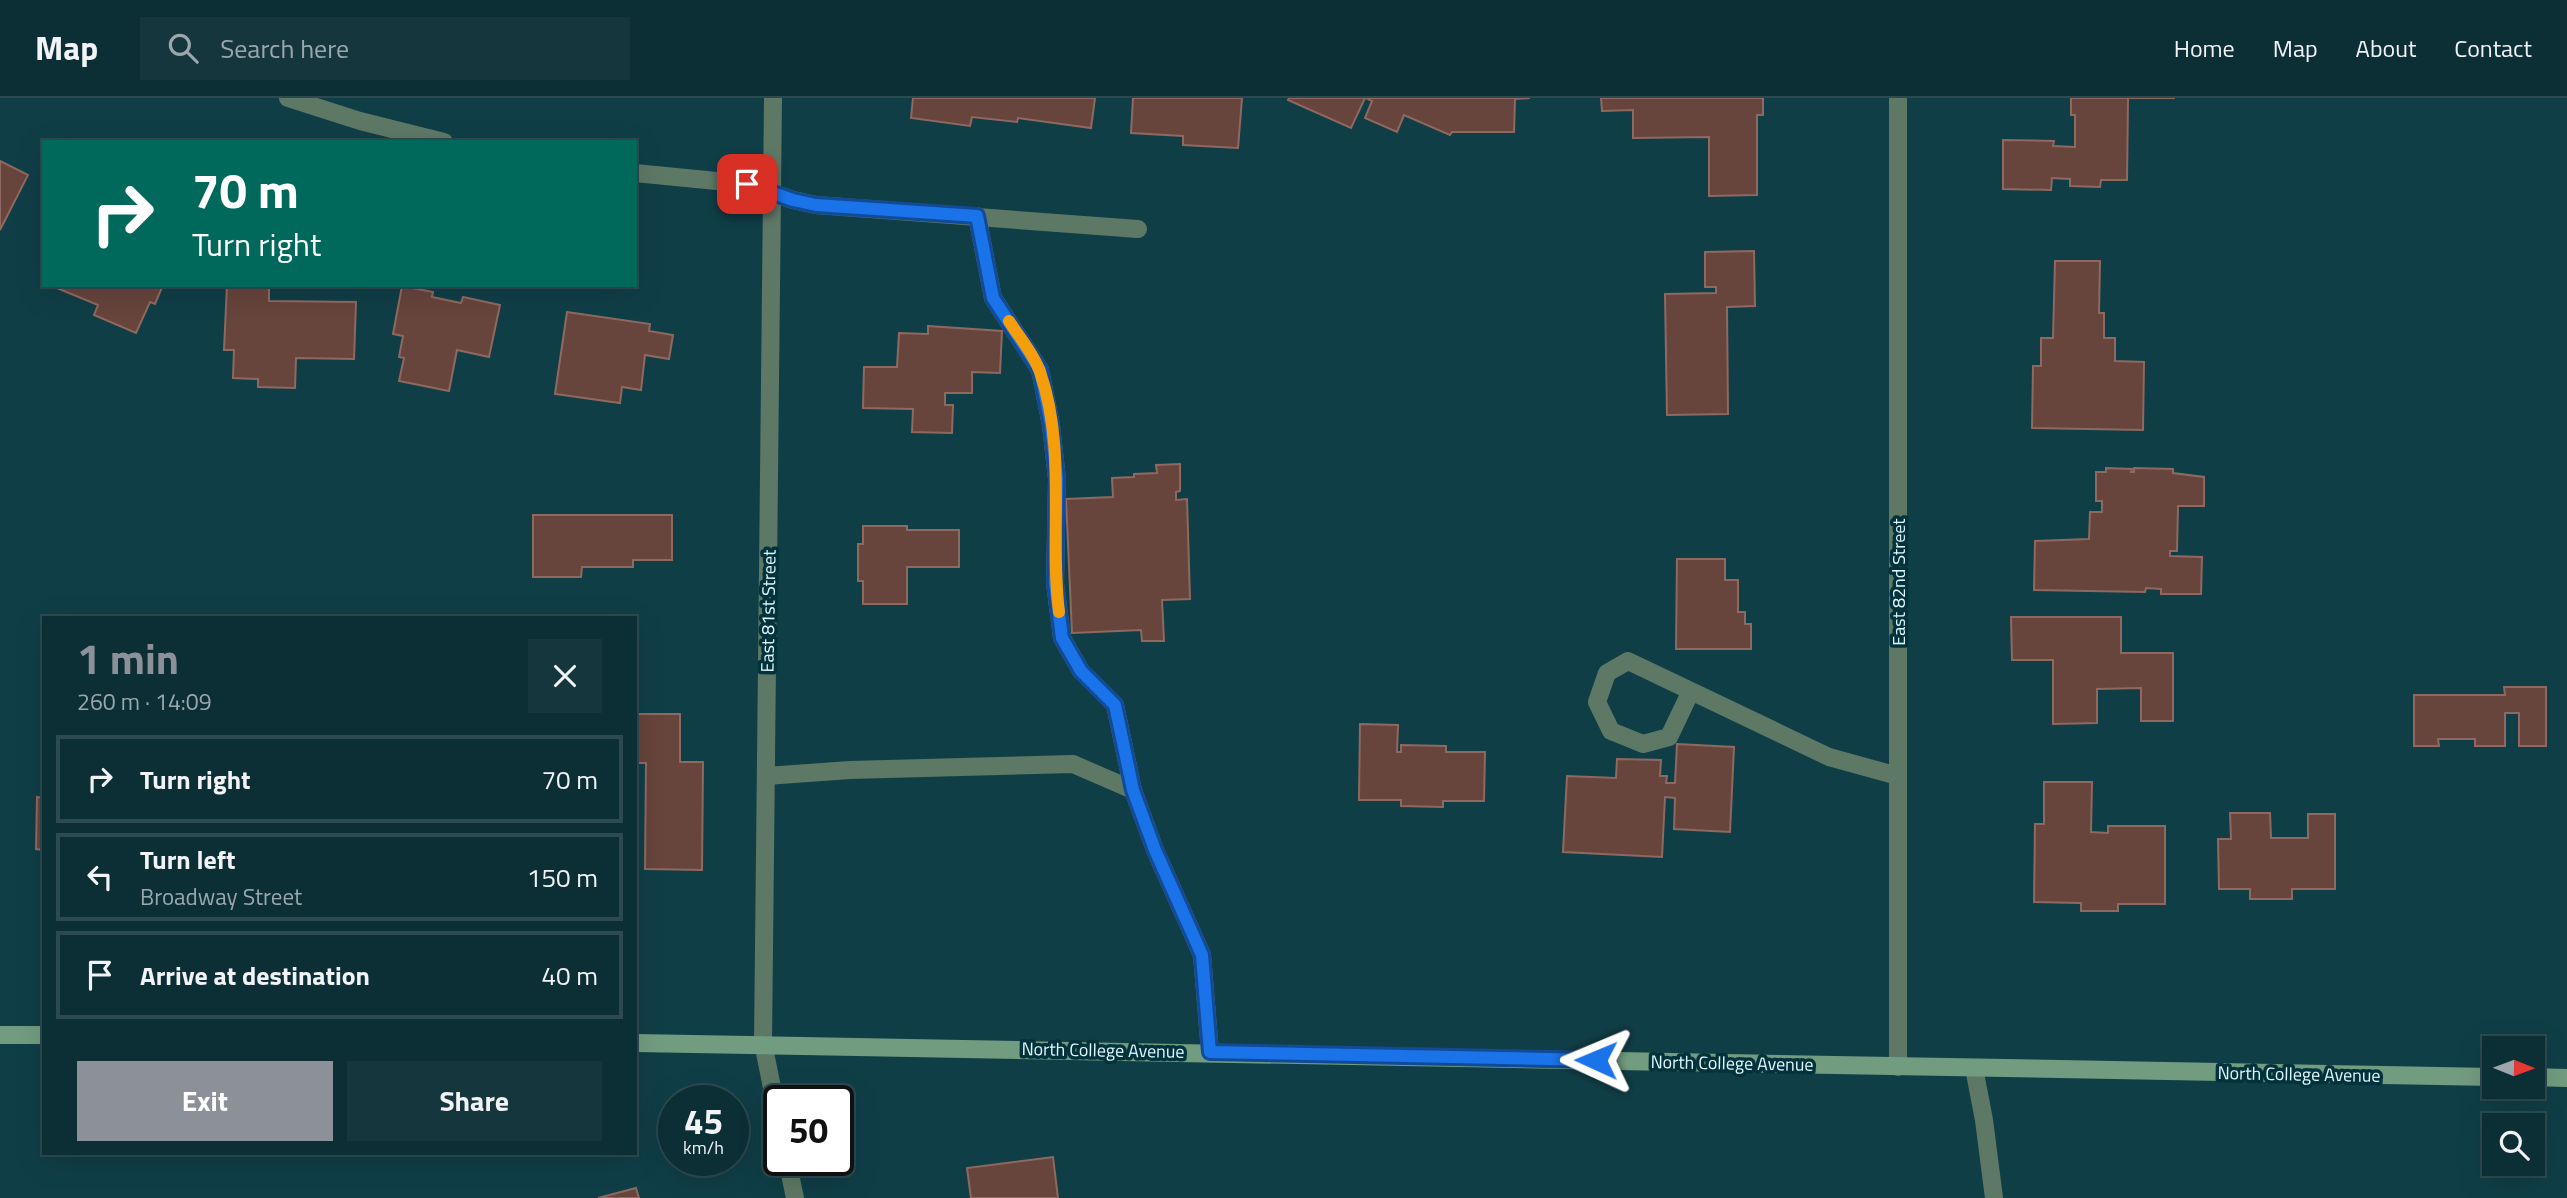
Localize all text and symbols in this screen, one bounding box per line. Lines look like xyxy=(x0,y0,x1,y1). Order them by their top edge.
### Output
search box xyxy=(140,17,630,80)
text: Map xyxy=(35,23,98,73)
icon: search xyxy=(164,29,202,67)
text: Search here xyxy=(220,29,349,68)
text: Home xyxy=(2174,30,2235,66)
text: Map xyxy=(2273,30,2318,66)
text: About xyxy=(2356,30,2416,66)
text: Contact xyxy=(2454,30,2532,66)
text: 70 m xyxy=(192,152,299,227)
pin xyxy=(717,154,777,214)
icon: arrive xyxy=(728,165,766,203)
icon: right xyxy=(77,168,168,259)
text: Turn right xyxy=(192,220,321,268)
street label: East 82nd Street xyxy=(1885,518,1912,646)
street label: East 81st Street xyxy=(753,549,783,673)
text: 1 min xyxy=(77,626,179,690)
button: close xyxy=(528,639,602,713)
text: 260 m · 14:09 xyxy=(77,684,212,719)
icon: right xyxy=(81,760,119,798)
text: Turn right xyxy=(140,760,251,799)
text: 70 m xyxy=(541,760,598,799)
text: Turn left xyxy=(140,840,235,879)
icon: left xyxy=(81,858,119,896)
text: 150 m xyxy=(527,858,598,897)
text: Broadway Street xyxy=(140,879,302,914)
icon: arrive xyxy=(81,956,119,994)
text: Arrive at destination xyxy=(140,956,370,995)
text: 40 m xyxy=(541,956,598,995)
position arrow xyxy=(1559,1023,1633,1097)
street label: North College Avenue xyxy=(1021,1035,1185,1065)
north arrow xyxy=(2482,1036,2544,1099)
map controls xyxy=(2482,1036,2545,1176)
street label: North College Avenue xyxy=(1650,1048,1814,1078)
street label: North College Avenue xyxy=(2217,1059,2381,1089)
button: Exit xyxy=(77,1061,333,1141)
button: Share xyxy=(347,1061,602,1141)
speed limit sign: 50 xyxy=(763,1085,854,1176)
text: 45 xyxy=(684,1094,723,1148)
button: search xyxy=(2482,1113,2545,1176)
text: km/h xyxy=(683,1134,724,1161)

